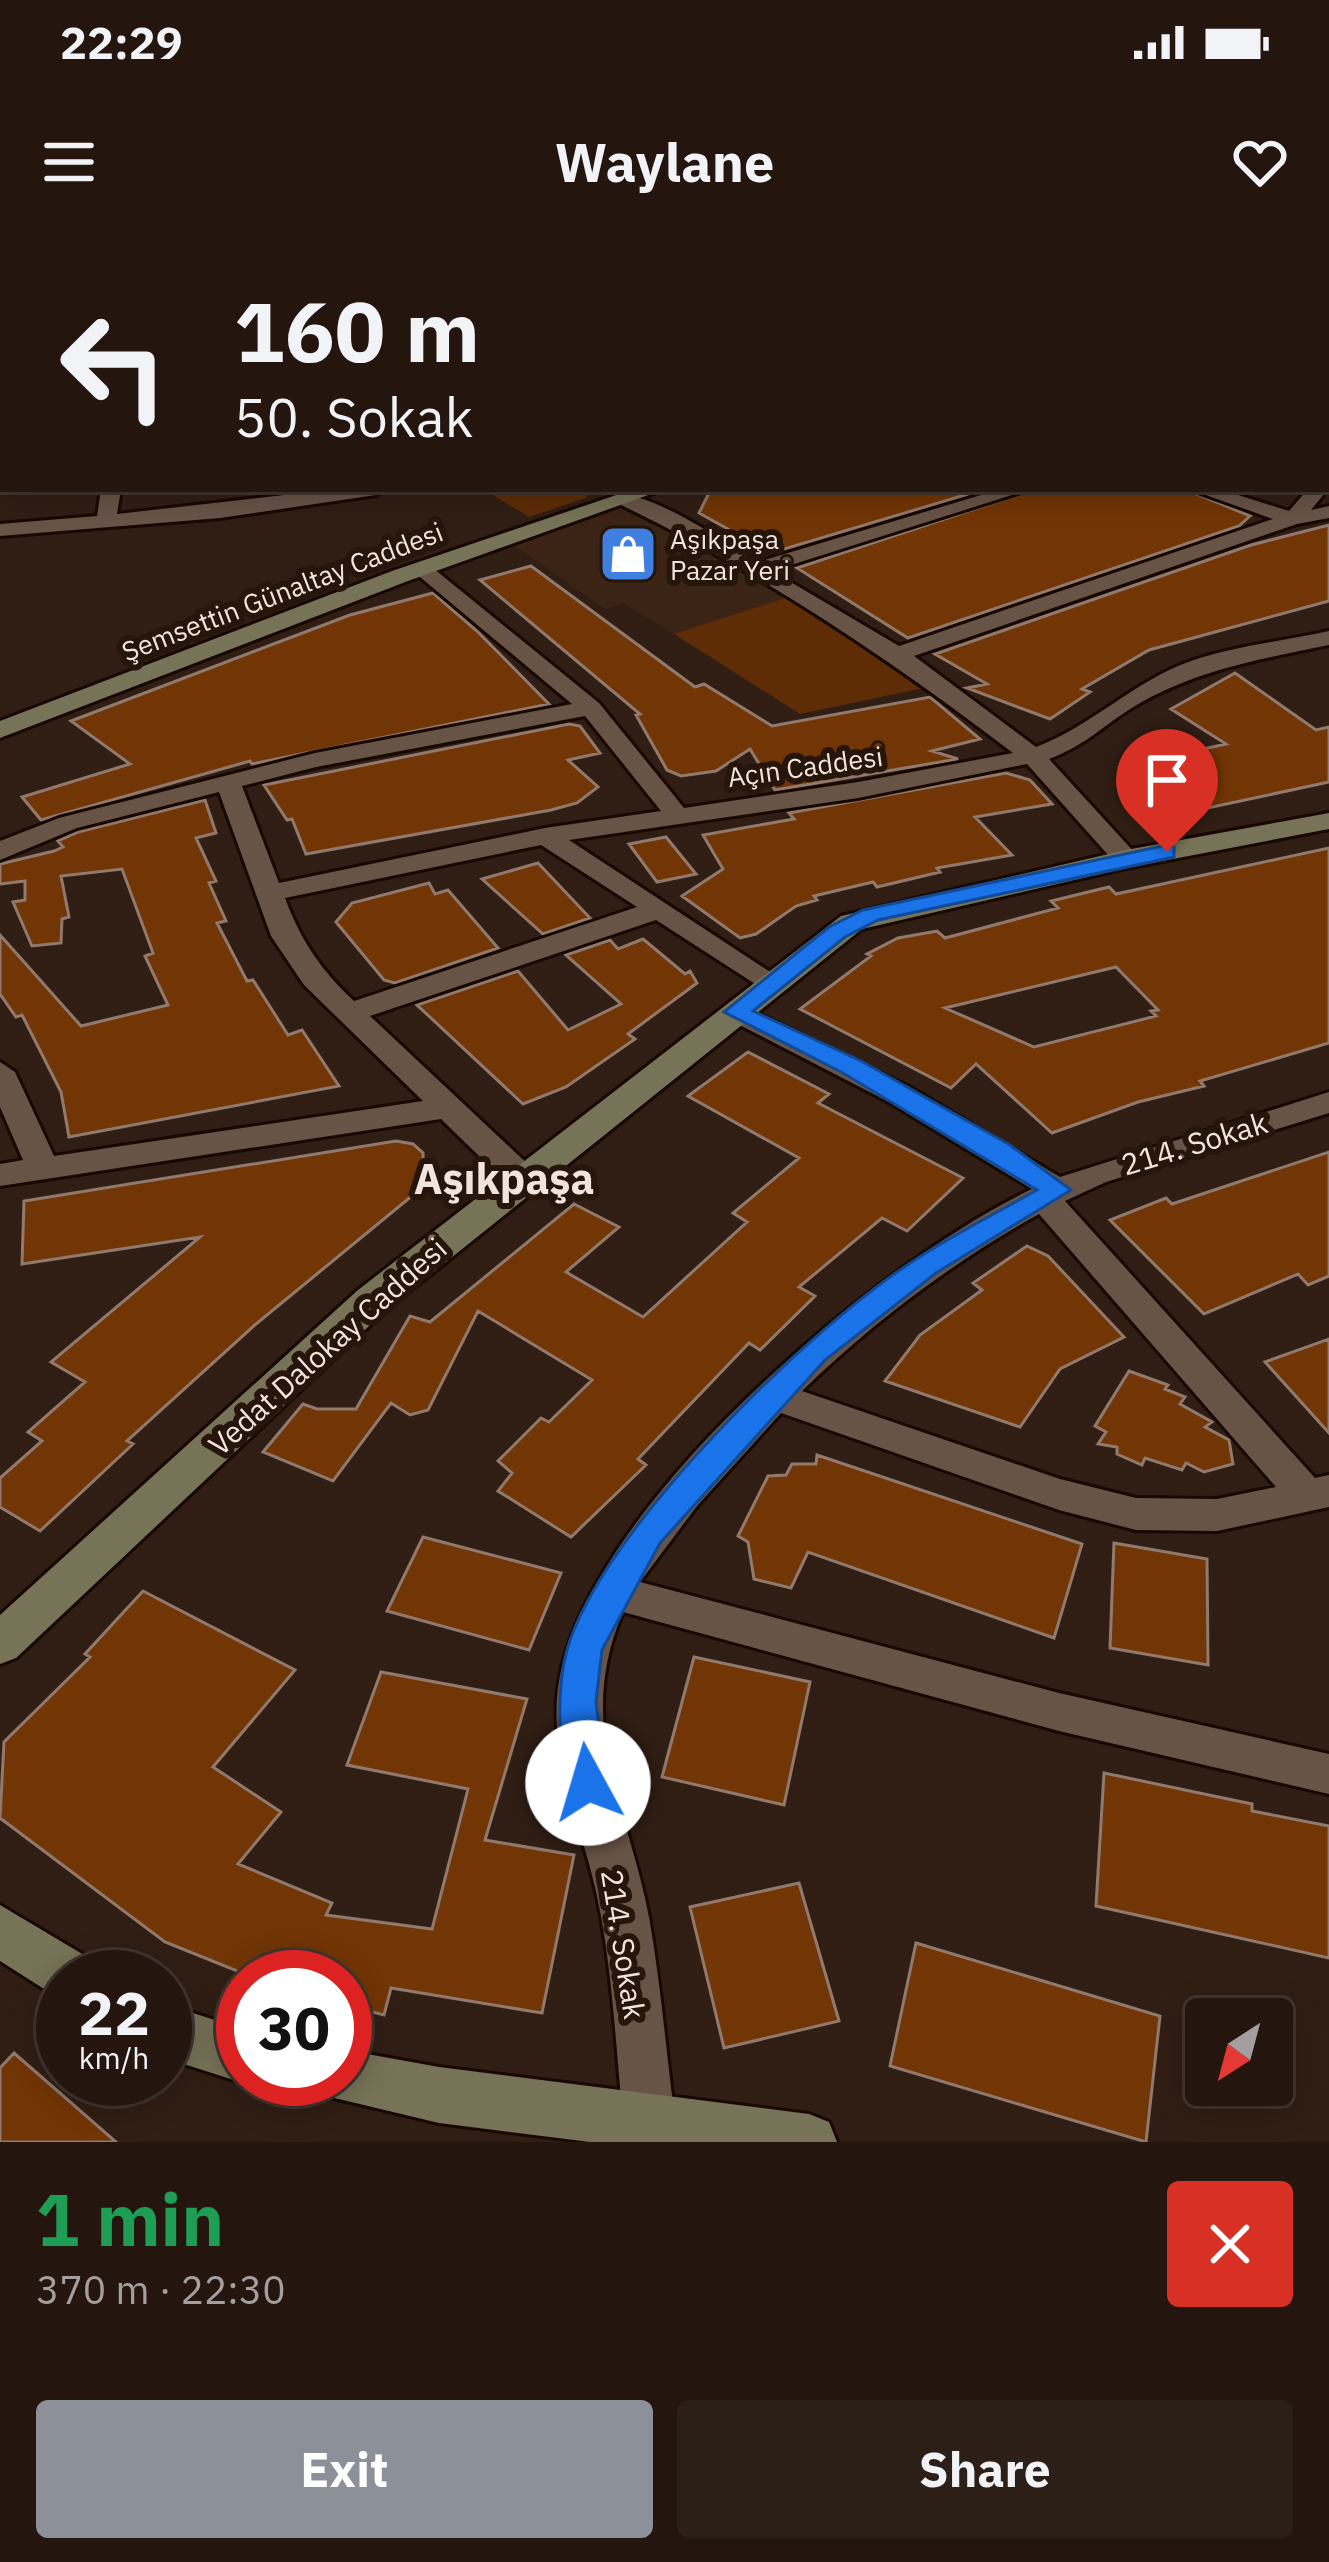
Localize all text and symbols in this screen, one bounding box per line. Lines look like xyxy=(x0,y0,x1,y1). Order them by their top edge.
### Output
text: 22:29 xyxy=(60,13,183,71)
text: Waylane xyxy=(555,127,774,197)
icon: menu xyxy=(36,129,102,195)
icon: heart xyxy=(1227,129,1293,195)
text: 160 m xyxy=(234,276,480,385)
icon: left xyxy=(36,288,192,444)
text: 50. Sokak xyxy=(234,382,473,452)
street label: Şemsettin Günaltay Caddesi xyxy=(116,514,448,668)
place label: Aşıkpaşa Pazar Yeri xyxy=(670,521,790,587)
shop icon: Aşıkpaşa Pazar Yeri xyxy=(597,523,659,585)
pin xyxy=(1116,729,1218,852)
street label: Açın Caddesi xyxy=(725,738,885,794)
icon: arrive xyxy=(1134,747,1200,813)
street label: 214. Sokak xyxy=(1116,1102,1272,1184)
district label: Aşıkpaşa xyxy=(414,1151,594,1206)
street label: Vedat Dalokay Caddesi xyxy=(200,1229,454,1463)
position arrow xyxy=(525,1720,651,1846)
street label: 214. Sokak xyxy=(593,1866,655,2022)
speed limit sign: 30 xyxy=(216,1950,372,2106)
text: 22 xyxy=(78,1973,150,2052)
north arrow xyxy=(1185,1998,1293,2106)
map controls xyxy=(1185,1998,1293,2106)
text: km/h xyxy=(79,2038,149,2077)
text: 1 min xyxy=(36,2172,224,2266)
button: close xyxy=(1167,2181,1293,2307)
text: 370 m · 22:30 xyxy=(36,2264,286,2315)
button: Exit xyxy=(36,2400,653,2538)
button: Share xyxy=(677,2400,1293,2538)

